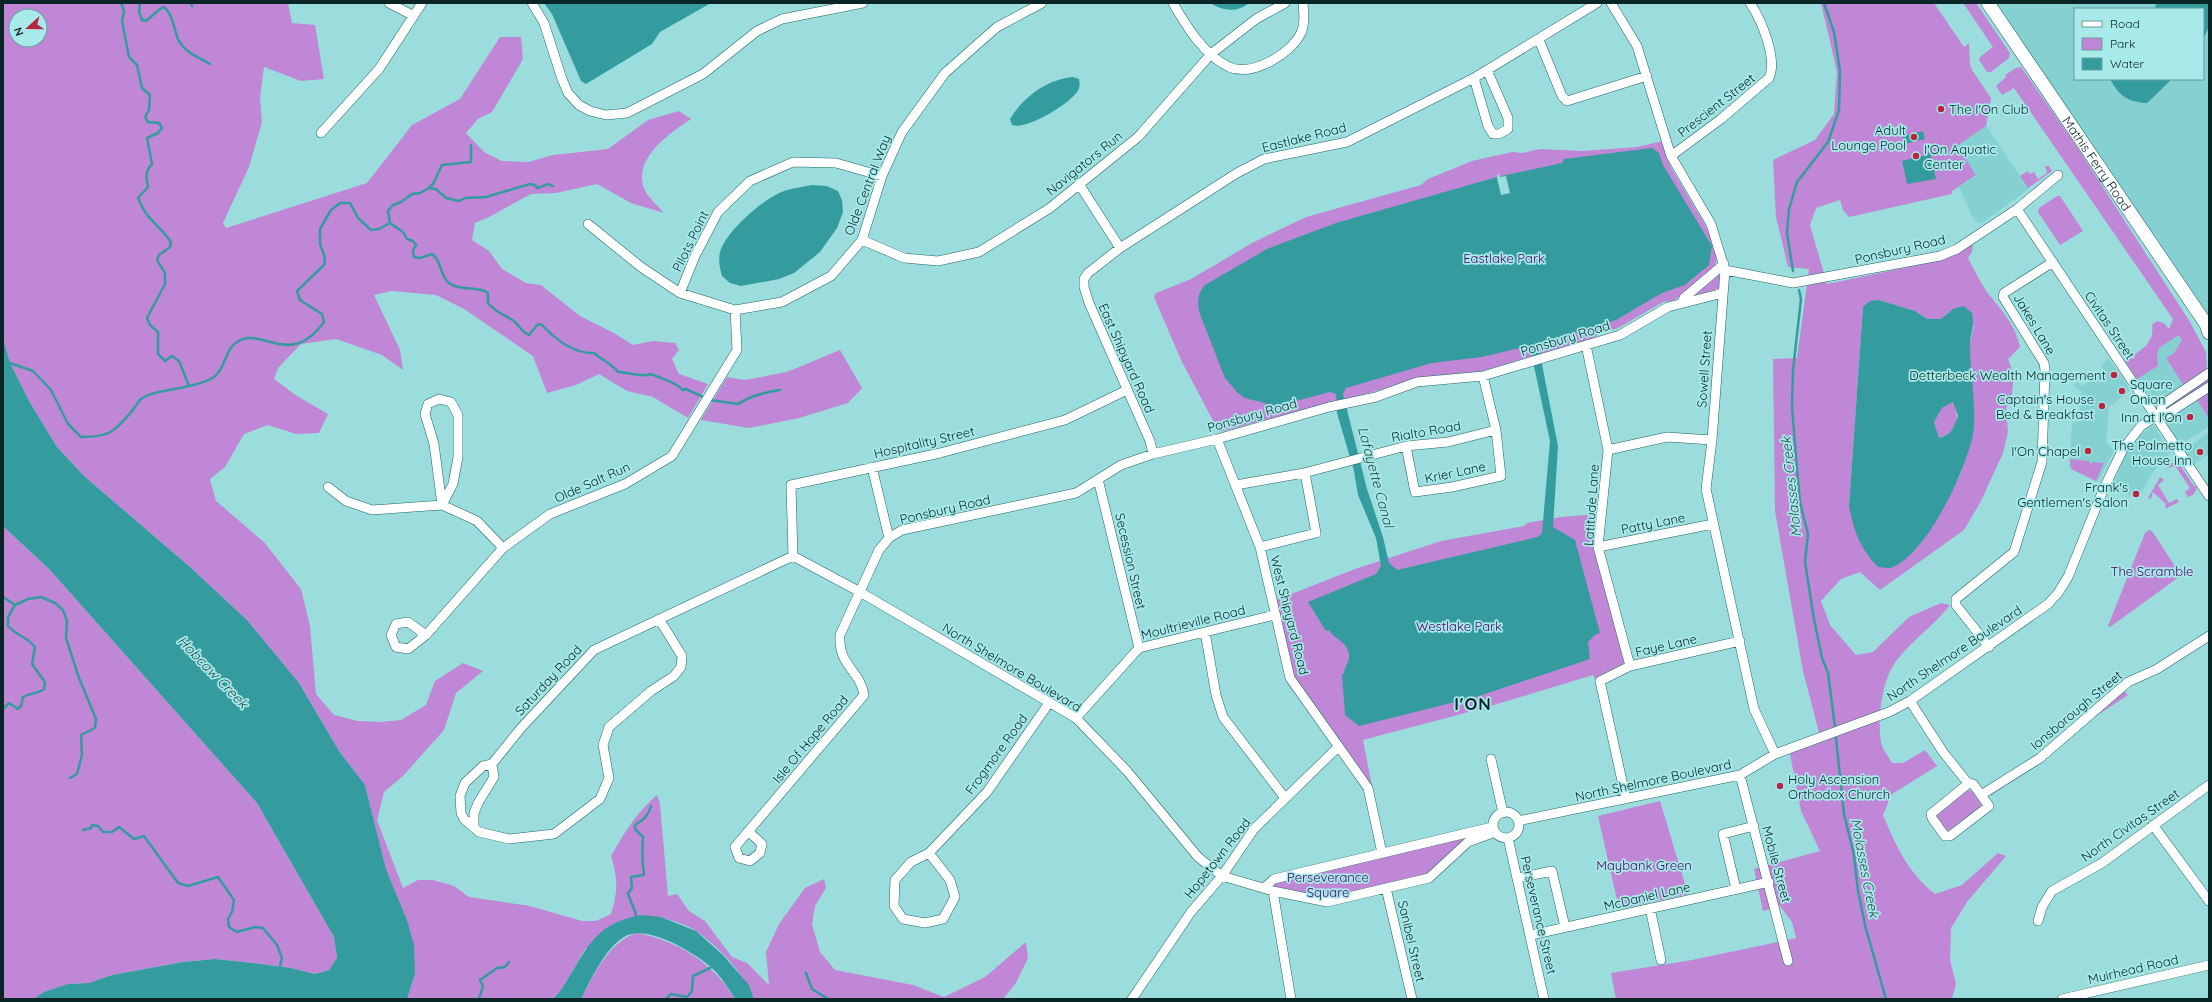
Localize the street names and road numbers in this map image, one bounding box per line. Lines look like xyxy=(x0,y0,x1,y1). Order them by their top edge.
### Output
street label: Prescient Street xyxy=(1674,70,1758,140)
street label: Mathis Ferry Road xyxy=(2059,113,2135,214)
street label: Eastlake Road xyxy=(1260,119,1348,155)
street label: Navigators Run xyxy=(1043,127,1125,199)
street label: Olde Central Way xyxy=(840,133,894,237)
street label: Pilots Point xyxy=(668,208,712,274)
street label: Ponsbury Road xyxy=(1853,231,1947,267)
street label: Civitas Street xyxy=(2081,288,2139,362)
street label: Jakes Lane xyxy=(2010,290,2060,358)
street label: East Shipyard Road xyxy=(1096,301,1158,415)
street label: Ponsbury Road xyxy=(1518,317,1612,359)
street label: Sowell Street xyxy=(1693,330,1715,408)
street label: Ponsbury Road xyxy=(1205,395,1299,435)
street label: Rialto Road xyxy=(1390,417,1462,445)
street label: Hospitality Street xyxy=(872,423,976,461)
street label: Olde Salt Run xyxy=(552,458,632,506)
street label: Krier Lane xyxy=(1423,458,1487,486)
street label: Latitude Lane xyxy=(1580,463,1602,547)
street label: Ponsbury Road xyxy=(898,491,992,527)
street label: Patty Lane xyxy=(1620,509,1686,537)
street label: Secession Street xyxy=(1112,511,1150,611)
street label: West Shipyard Road xyxy=(1267,553,1313,677)
street label: Moultrieville Road xyxy=(1139,601,1247,643)
street label: North Shelmore Boulevard xyxy=(1884,602,2024,704)
street label: North Shelmore Boulevard xyxy=(940,619,1084,715)
street label: Faye Lane xyxy=(1634,630,1698,660)
street label: Saturday Road xyxy=(511,641,585,719)
street label: Ionsborough Street xyxy=(2027,667,2125,753)
street label: Isle Of Hope Road xyxy=(769,692,851,786)
street label: Frogmore Road xyxy=(961,711,1031,797)
street label: North Shelmore Boulevard xyxy=(1573,756,1733,804)
street label: North Civitas Street xyxy=(2078,785,2182,865)
street label: Hopetown Road xyxy=(1181,815,1253,901)
street label: Mobile Street xyxy=(1759,824,1795,904)
street label: Perseverance Street xyxy=(1518,854,1560,976)
street label: McDaniel Lane xyxy=(1602,878,1692,914)
street label: Sanibel Street xyxy=(1395,899,1429,983)
street label: Muirhead Road xyxy=(2086,951,2180,987)

